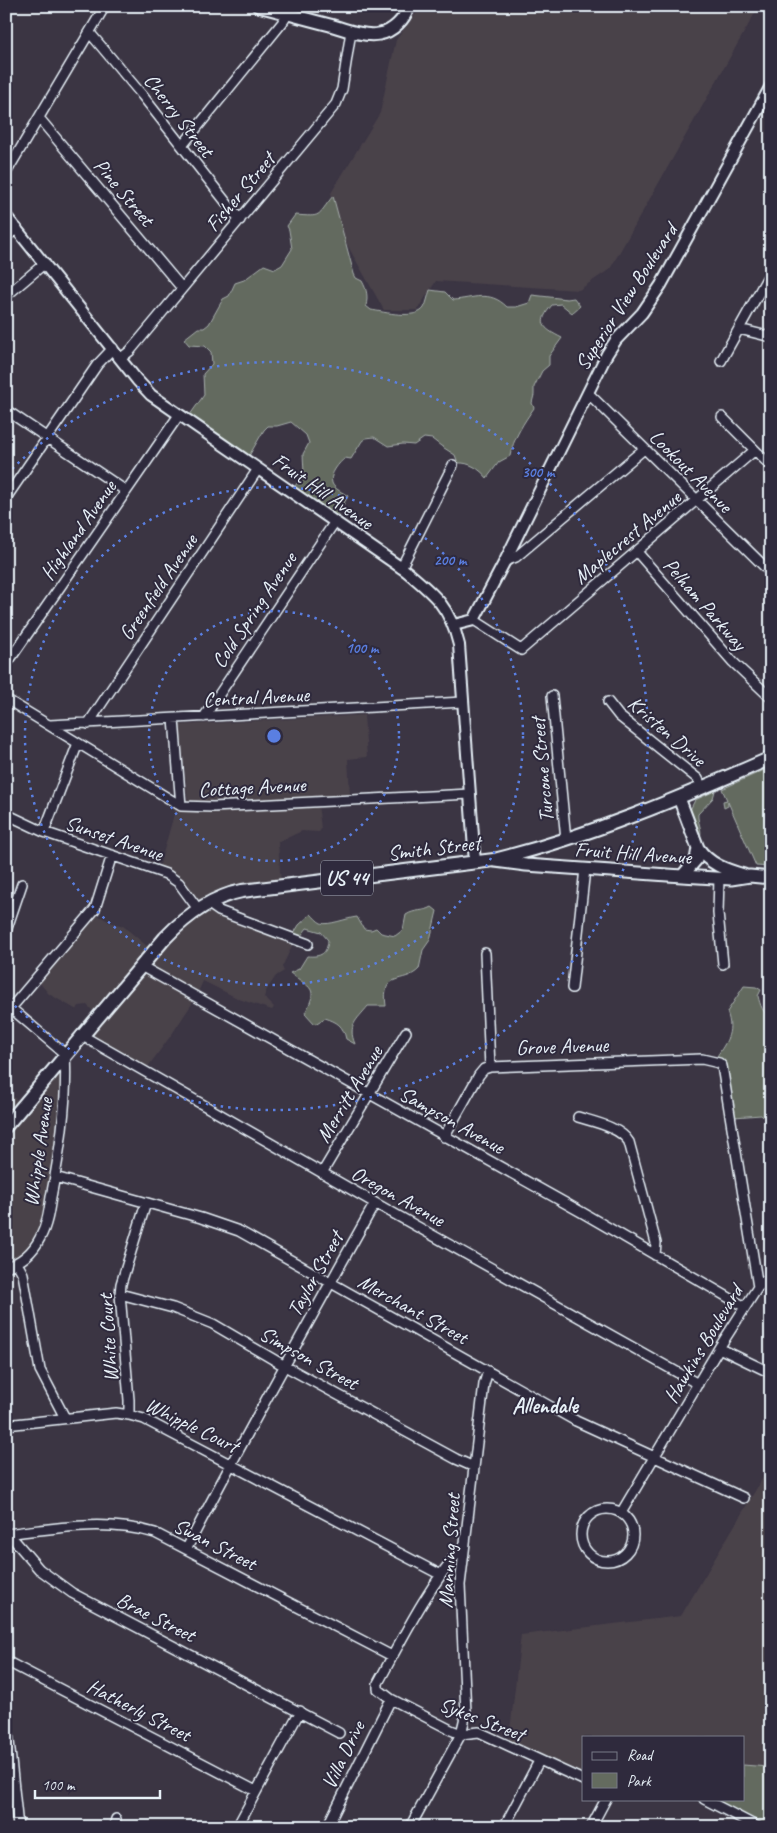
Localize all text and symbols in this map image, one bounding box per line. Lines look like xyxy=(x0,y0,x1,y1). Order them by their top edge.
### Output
street label: Cherry Street xyxy=(138,68,221,164)
street label: Fisher Street xyxy=(199,145,283,237)
street label: Pine Street xyxy=(88,153,161,233)
street label: Superior View Boulevard xyxy=(569,216,685,375)
street label: Lookout Avenue xyxy=(644,424,740,520)
street label: Fruit Hill Avenue xyxy=(268,447,379,536)
text: 300 m xyxy=(522,463,556,482)
street label: Highland Avenue xyxy=(34,474,123,585)
street label: Maplecrest Avenue xyxy=(568,484,687,589)
street label: Greenfield Avenue xyxy=(113,528,204,645)
street label: Cold Spring Avenue xyxy=(206,545,304,673)
text: 200 m xyxy=(434,551,468,570)
street label: Pelham Parkway xyxy=(658,552,753,657)
text: 100 m xyxy=(346,639,380,658)
street label: Central Avenue xyxy=(202,681,311,713)
street label: Kristen Drive xyxy=(623,690,713,773)
street label: Turcone Street xyxy=(524,714,560,823)
centre of rings xyxy=(265,727,283,745)
street label: Cottage Avenue xyxy=(198,771,307,803)
street label: Sunset Avenue xyxy=(62,809,167,867)
street label: Smith Street xyxy=(386,829,485,867)
street label: Fruit Hill Avenue xyxy=(574,836,693,870)
road number: US 44 xyxy=(321,860,373,896)
street label: Grove Avenue xyxy=(515,1031,610,1061)
street label: Merritt Avenue xyxy=(310,1040,389,1147)
street label: Sampson Avenue xyxy=(395,1080,510,1160)
street label: Whipple Avenue xyxy=(18,1095,59,1208)
street label: Oregon Avenue xyxy=(347,1160,450,1233)
street label: Taylor Street xyxy=(281,1224,350,1321)
street label: Merchant Street xyxy=(354,1268,474,1351)
street label: Hawkins Boulevard xyxy=(658,1277,750,1408)
street label: White Court xyxy=(92,1291,124,1383)
street label: Simpson Street xyxy=(255,1320,365,1397)
street label: Whipple Court xyxy=(141,1391,246,1460)
district label: Allendale xyxy=(512,1392,579,1420)
street label: Manning Street xyxy=(432,1491,466,1609)
street label: Swan Street xyxy=(169,1512,263,1577)
street label: Brae Street xyxy=(112,1586,201,1649)
street label: Hatherly Street xyxy=(83,1673,197,1748)
street label: Sykes Street xyxy=(436,1691,531,1748)
street label: Villa Drive xyxy=(315,1715,371,1793)
legend xyxy=(582,1736,744,1800)
text: Road xyxy=(627,1746,654,1765)
scale bar xyxy=(35,1768,160,1800)
text: Park xyxy=(627,1772,652,1791)
text: 100 m xyxy=(42,1776,76,1795)

